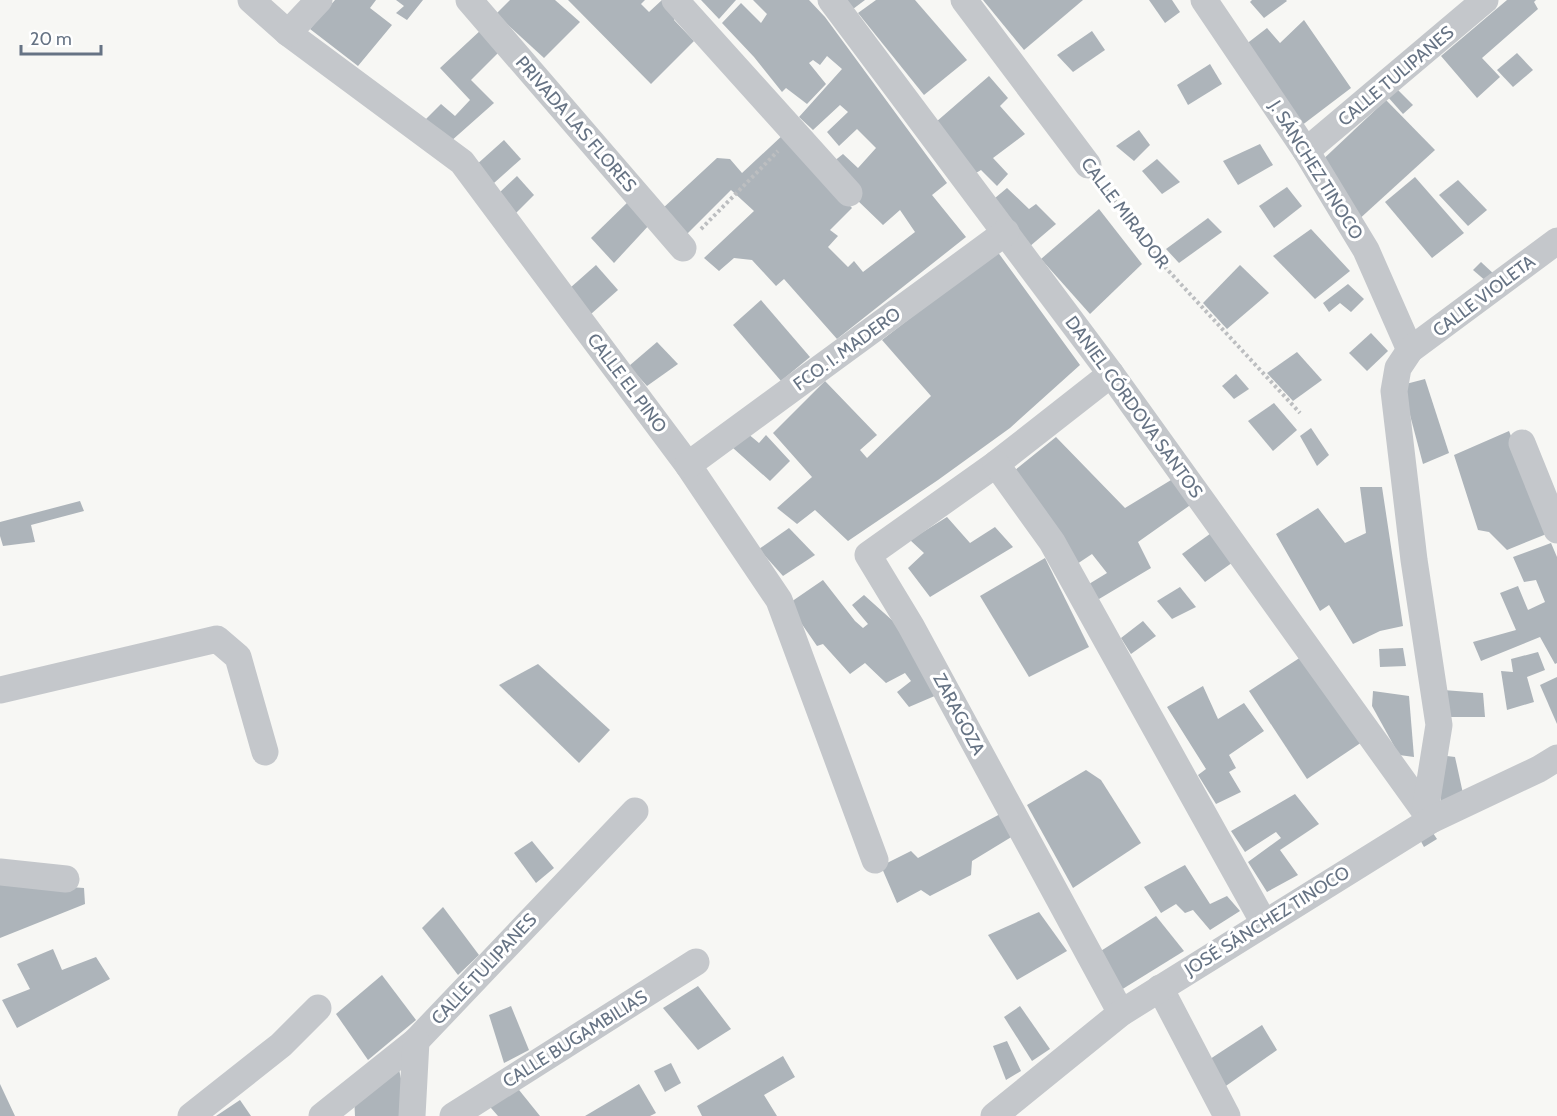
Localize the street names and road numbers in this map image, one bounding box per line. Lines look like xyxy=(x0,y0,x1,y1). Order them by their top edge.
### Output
street label: CALLE TULIPANES xyxy=(1334,21,1458,131)
street label: PRIVADA LAS FLORES xyxy=(511,52,641,196)
street label: J. SÁNCHEZ TINOCO xyxy=(1264,96,1368,244)
street label: CALLE MIRADOR xyxy=(1076,153,1174,273)
street label: CALLE VIOLETA xyxy=(1429,250,1539,342)
street label: FCO. I. MADERO xyxy=(789,303,905,395)
street label: DANIEL CÓRDOVA SANTOS xyxy=(1061,312,1207,502)
street label: CALLE EL PINO xyxy=(582,329,672,437)
street label: ZARAGOZA xyxy=(928,669,990,759)
street label: JOSÉ SÁNCHEZ TINOCO xyxy=(1180,861,1354,981)
street label: CALLE TULIPANES xyxy=(427,909,541,1029)
street label: CALLE BUGAMBILIAS xyxy=(499,986,651,1092)

